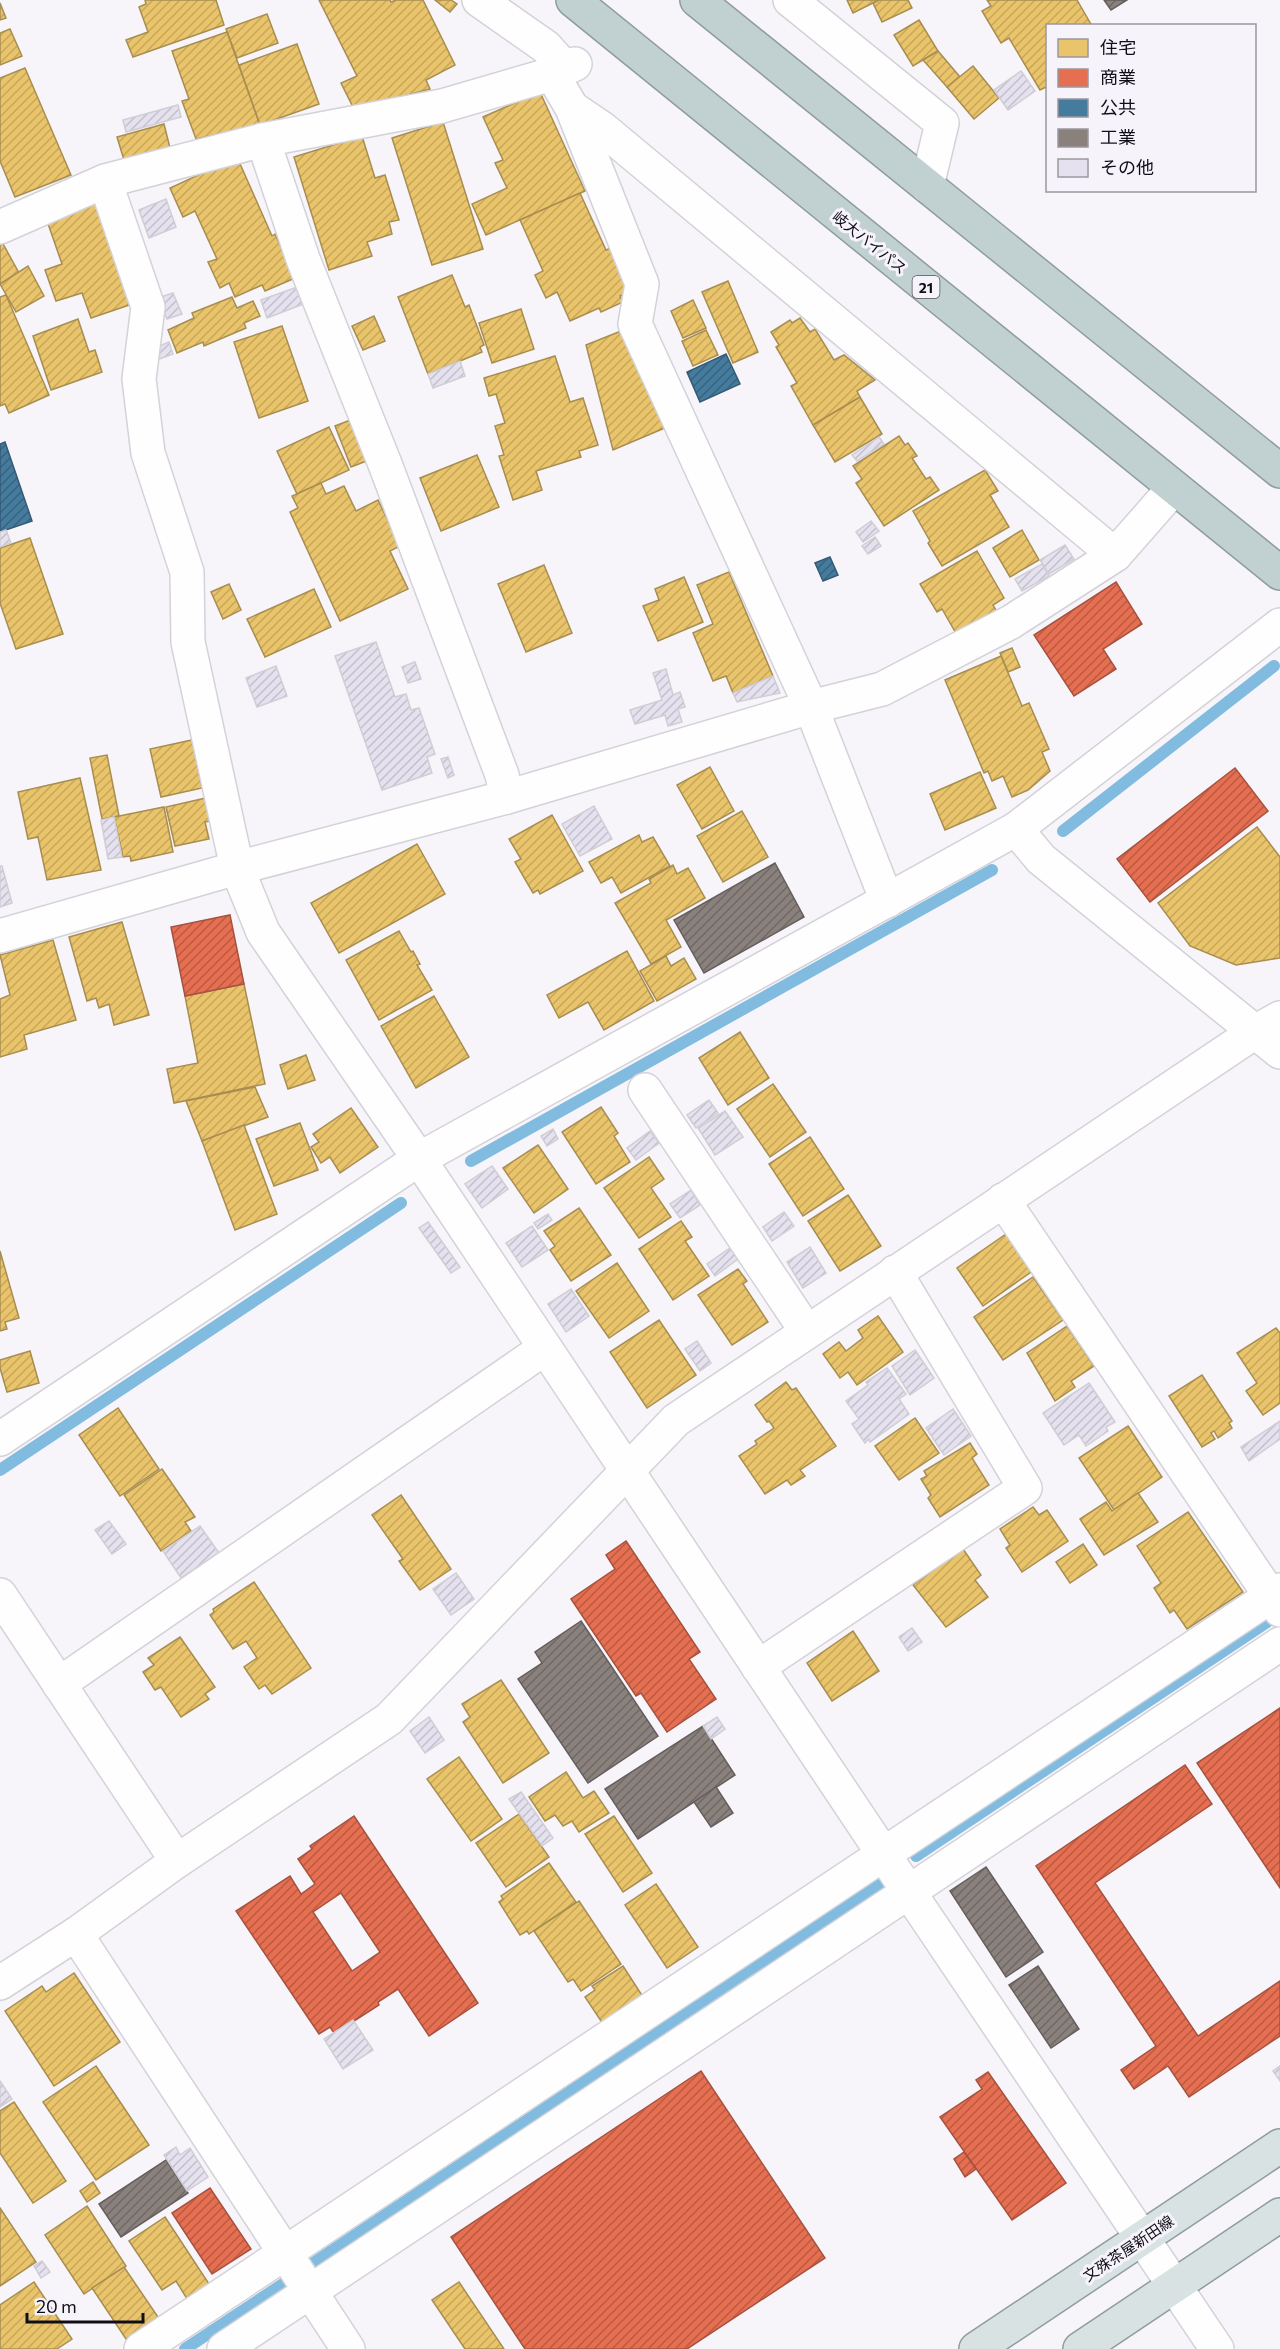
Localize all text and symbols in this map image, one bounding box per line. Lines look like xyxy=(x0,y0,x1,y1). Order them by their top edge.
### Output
legend xyxy=(1046,24,1256,192)
text: 住宅 xyxy=(1100,36,1136,58)
text: 商業 xyxy=(1100,66,1136,88)
text: 公共 xyxy=(1100,96,1136,118)
text: 工業 xyxy=(1100,126,1136,148)
text: その他 xyxy=(1100,156,1154,178)
street label: 岐大バイパス xyxy=(829,207,911,277)
road number: 21 xyxy=(912,276,940,298)
street label: 文殊茶屋新田線 xyxy=(1079,2211,1177,2285)
scale bar xyxy=(27,2286,142,2324)
text: 20 m xyxy=(36,2295,77,2317)

